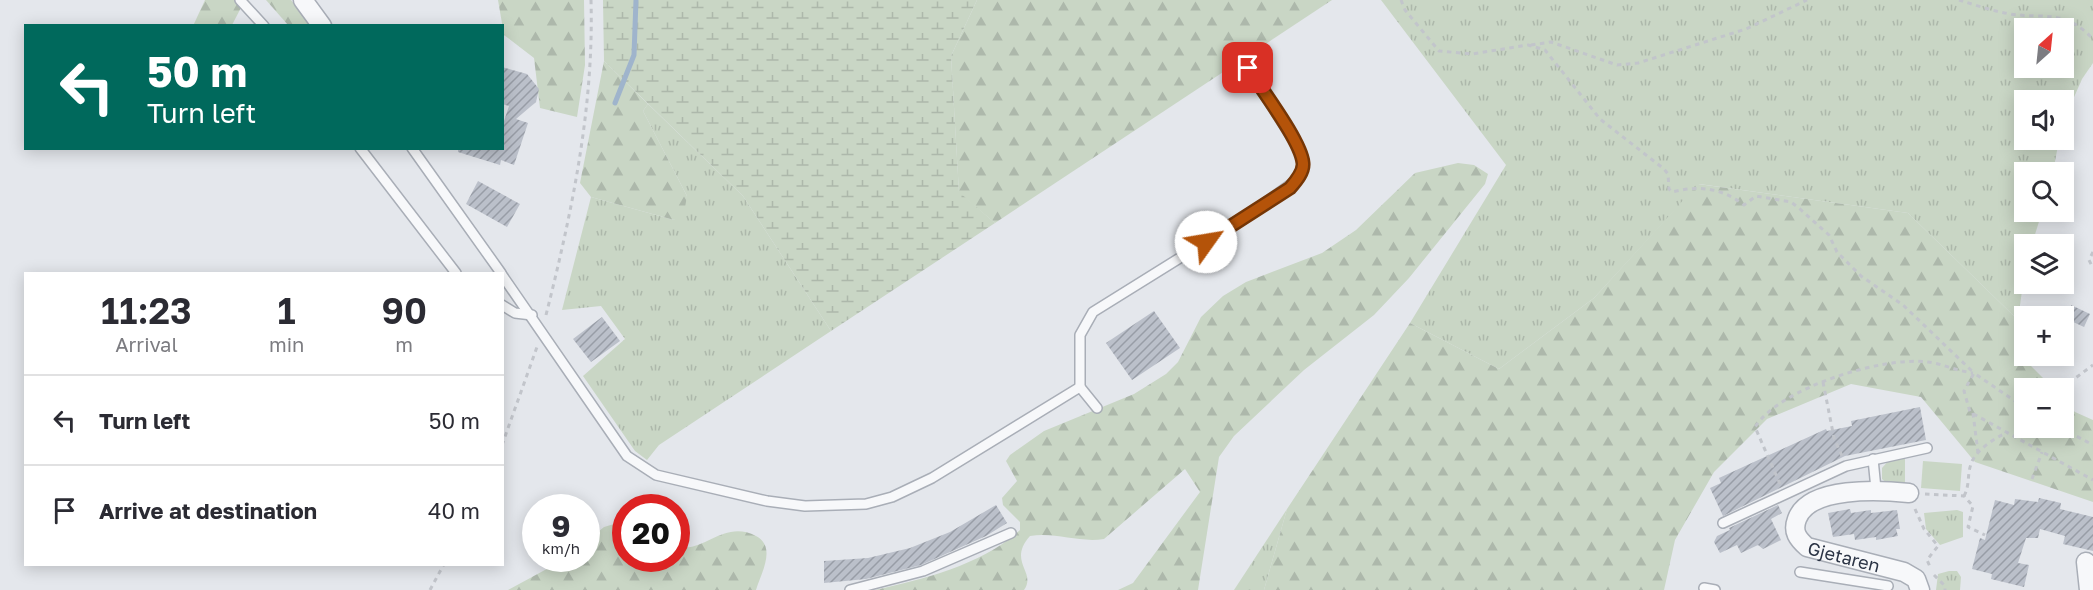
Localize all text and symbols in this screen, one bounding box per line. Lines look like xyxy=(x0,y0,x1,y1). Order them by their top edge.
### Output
north arrow xyxy=(2014,18,2074,78)
map controls xyxy=(2014,18,2074,438)
pin xyxy=(1222,42,1273,93)
text: 50 m xyxy=(147,46,247,96)
icon: left xyxy=(48,48,126,126)
icon: arrive xyxy=(1231,51,1264,84)
button: sound xyxy=(2014,90,2074,150)
text: Turn left xyxy=(147,97,256,129)
button: search xyxy=(2014,162,2074,222)
position arrow xyxy=(1174,210,1238,274)
button: layers xyxy=(2014,234,2074,294)
text: 11:23 xyxy=(101,289,192,332)
text: 1 xyxy=(278,289,296,332)
text: 90 xyxy=(381,289,427,332)
button: + xyxy=(2014,306,2074,366)
text: Arrival xyxy=(115,332,178,356)
text: min xyxy=(269,332,304,356)
text: m xyxy=(395,332,413,356)
button: − xyxy=(2014,378,2074,438)
icon: left xyxy=(48,404,81,437)
text: Turn left xyxy=(99,407,190,434)
text: 50 m xyxy=(429,407,480,434)
icon: arrive xyxy=(48,494,81,527)
speed limit sign: 20 xyxy=(612,494,690,572)
text: Arrive at destination xyxy=(99,497,317,524)
text: 40 m xyxy=(428,497,480,524)
text: 9 xyxy=(551,508,571,544)
street label: Gjetaren xyxy=(1806,537,1882,576)
text: km/h xyxy=(542,539,580,557)

